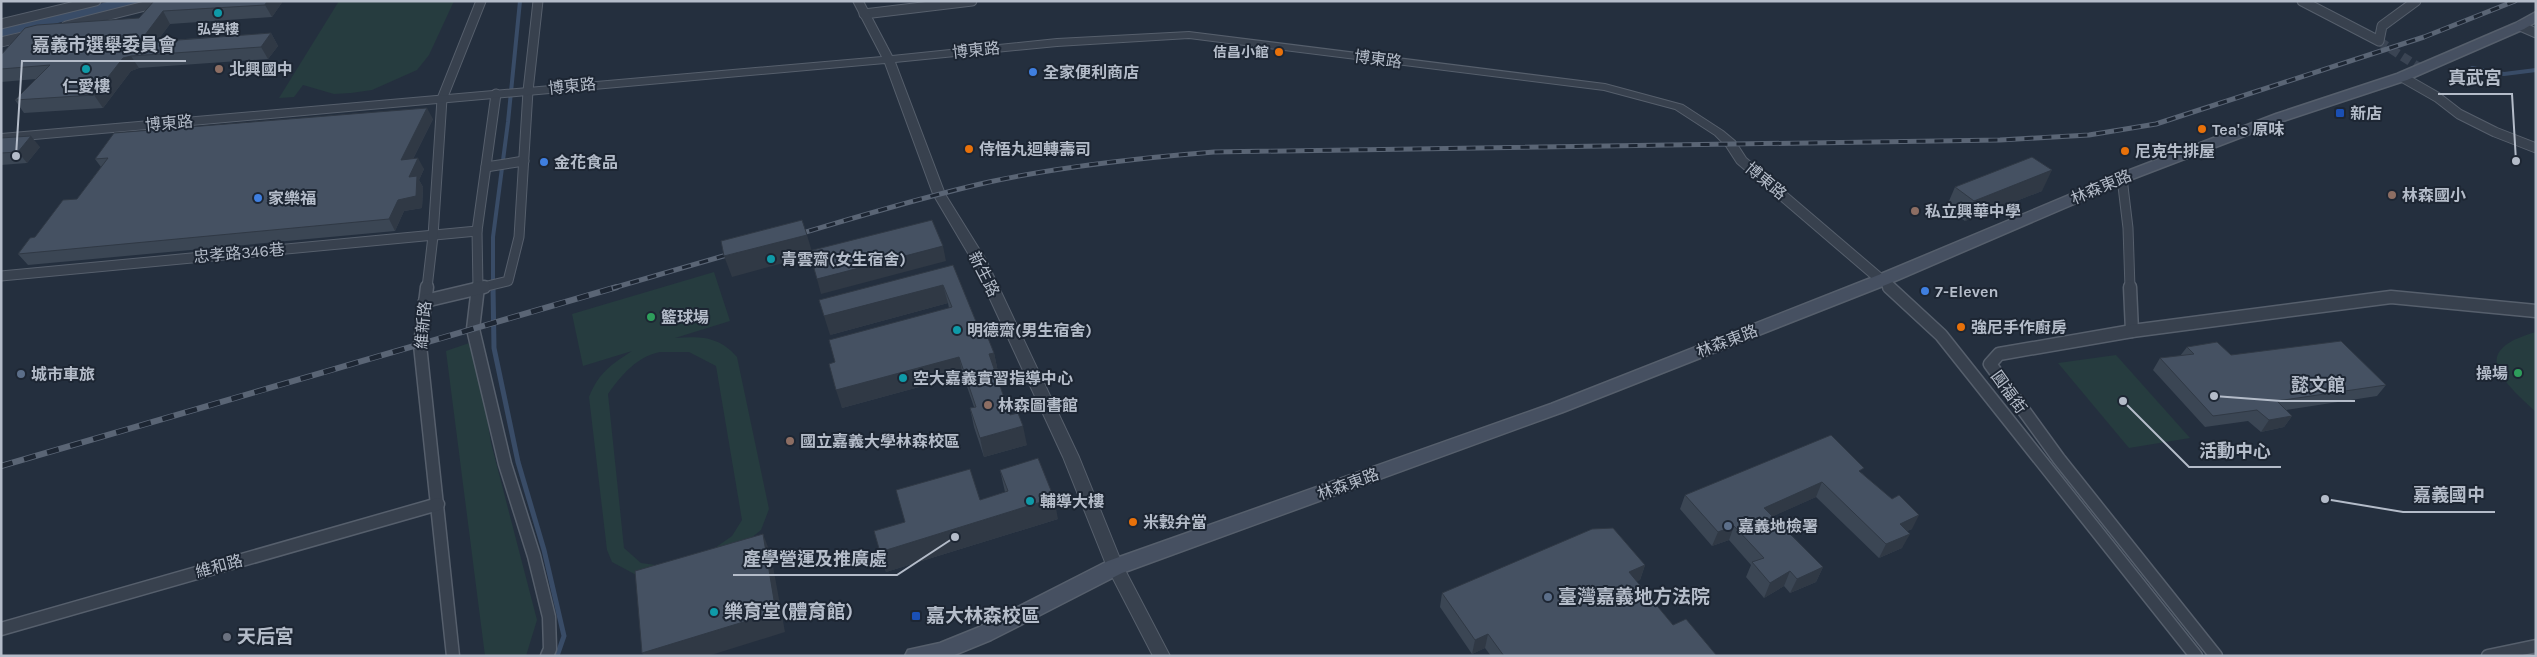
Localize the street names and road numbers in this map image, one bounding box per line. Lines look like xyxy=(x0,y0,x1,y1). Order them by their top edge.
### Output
street label: 博東路 xyxy=(951,38,1001,62)
street label: 博東路 xyxy=(1353,47,1403,71)
street label: 博東路 xyxy=(547,74,597,98)
street label: 博東路 xyxy=(144,111,194,135)
street label: 博東路 xyxy=(1742,158,1790,204)
street label: 林森東路 xyxy=(2068,166,2134,208)
street label: 忠孝路346巷 xyxy=(193,240,285,266)
street label: 新生路 xyxy=(965,248,1003,300)
street label: 維新路 xyxy=(411,300,435,350)
street label: 林森東路 xyxy=(1694,321,1760,361)
street label: 圓福街 xyxy=(1987,367,2031,417)
street label: 林森東路 xyxy=(1315,464,1381,504)
street label: 維和路 xyxy=(193,551,245,581)

